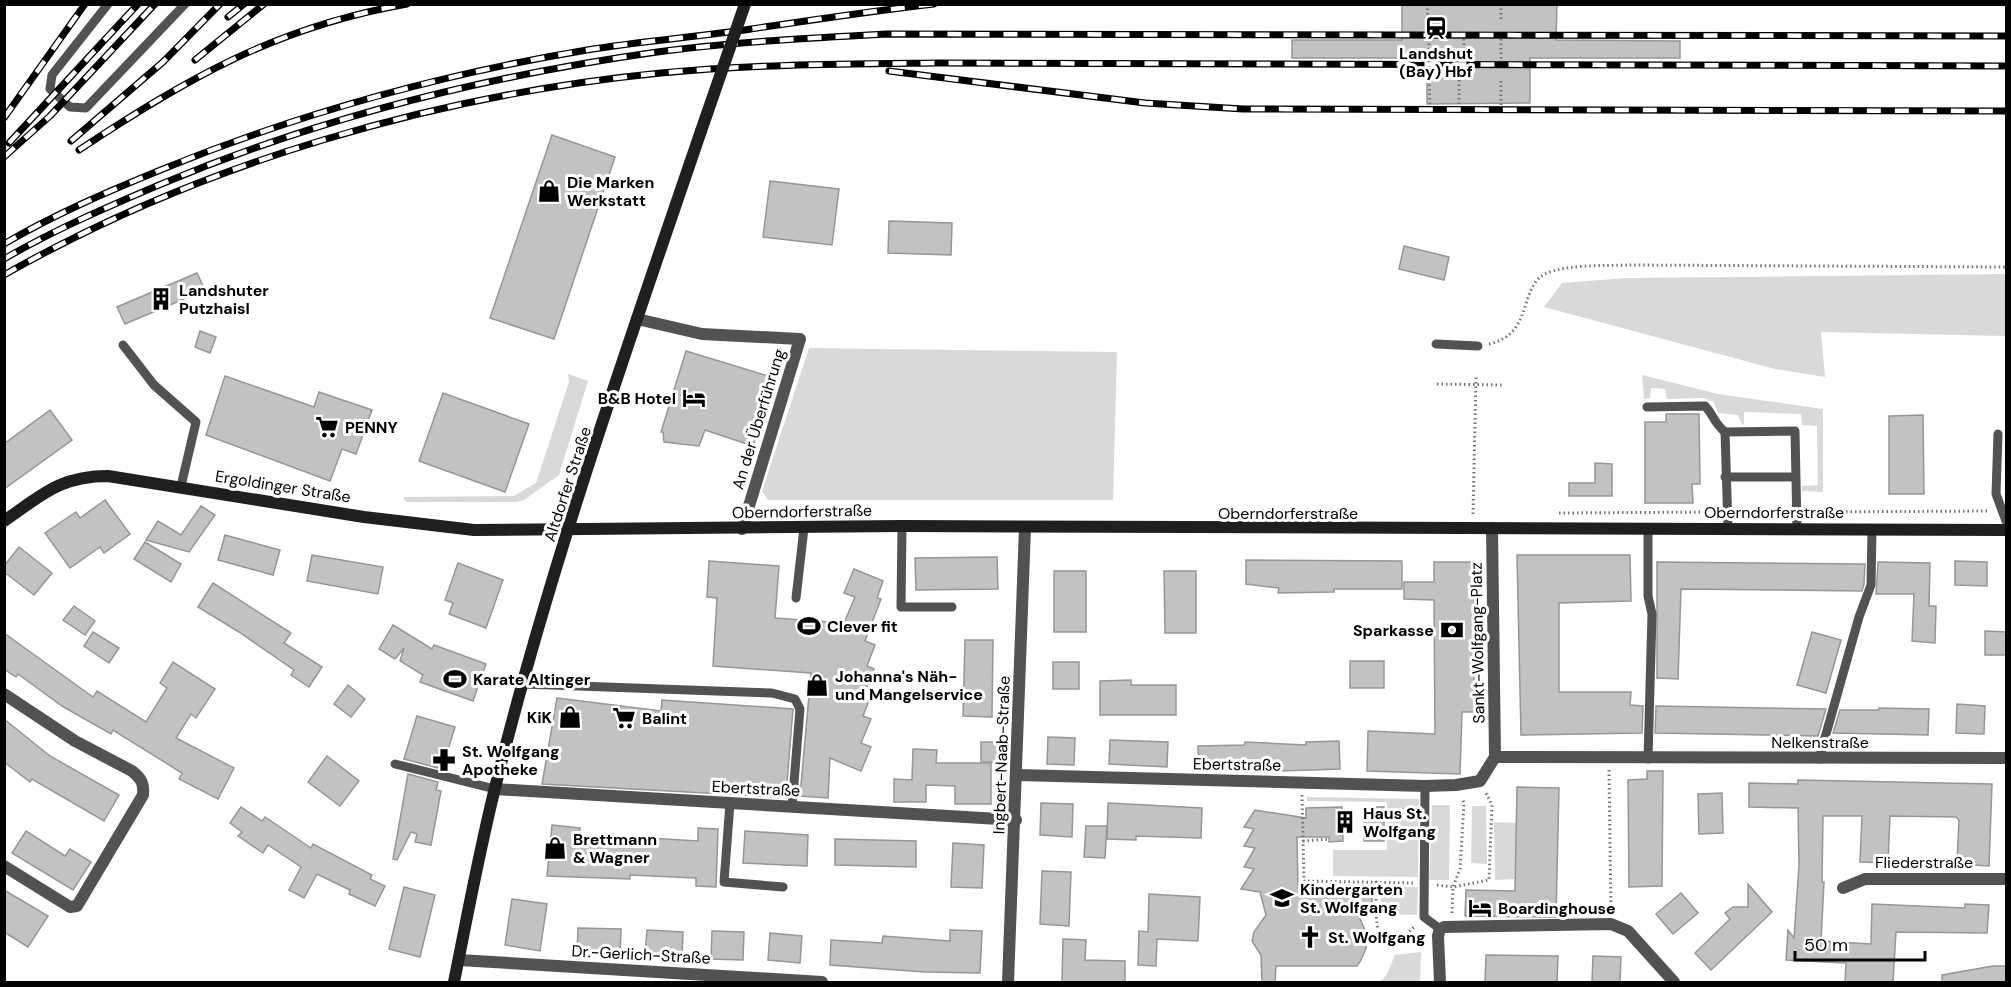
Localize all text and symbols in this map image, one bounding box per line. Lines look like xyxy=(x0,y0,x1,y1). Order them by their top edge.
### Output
station icon: Landshut (Bay) Hbf xyxy=(1423,15,1449,41)
place label: Landshut (Bay) Hbf xyxy=(1399,43,1473,82)
place label: Die Marken Werkstatt xyxy=(567,172,654,211)
shop icon: Die Marken Werkstatt xyxy=(536,178,562,204)
place label: Landshuter Putzhaisl xyxy=(179,280,269,319)
building icon: Landshuter Putzhaisl xyxy=(148,286,174,312)
street label: An der Überführung xyxy=(727,346,790,492)
hotel icon: B&B Hotel xyxy=(681,385,707,411)
place label: B&B Hotel xyxy=(598,388,676,409)
supermarket icon: PENNY xyxy=(314,414,340,440)
place label: PENNY xyxy=(345,417,398,438)
street label: Altdorfer Straße xyxy=(539,424,596,544)
street label: Ergoldinger Straße xyxy=(214,465,352,508)
street label: Oberndorferstraße xyxy=(732,500,872,523)
street label: Oberndorferstraße xyxy=(1704,502,1844,523)
street label: Oberndorferstraße xyxy=(1218,503,1358,524)
street label: Sankt-Wolfgang-Platz xyxy=(1466,562,1489,724)
sports icon: Clever fit xyxy=(796,613,822,639)
place label: Clever fit xyxy=(827,616,898,637)
bank icon: Sparkasse xyxy=(1439,617,1465,643)
place label: Sparkasse xyxy=(1353,620,1434,641)
sports icon: Karate Altinger xyxy=(442,666,468,692)
place label: Johanna's Näh- und Mangelservice xyxy=(835,666,983,705)
place label: Karate Altinger xyxy=(473,669,591,690)
shop icon: Johanna's Näh- und Mangelservice xyxy=(804,672,830,698)
street label: Ingbert-Naab-Straße xyxy=(988,675,1015,835)
shop icon: KiK xyxy=(557,704,583,730)
supermarket icon: Balint xyxy=(611,705,637,731)
place label: KiK xyxy=(527,707,553,728)
place label: Balint xyxy=(642,708,687,729)
street label: Nelkenstraße xyxy=(1771,732,1869,753)
place label: St. Wolfgang Apotheke xyxy=(462,741,559,780)
pharmacy icon: St. Wolfgang Apotheke xyxy=(431,747,457,773)
street label: Ebertstraße xyxy=(1193,753,1281,776)
street label: Ebertstraße xyxy=(711,776,801,801)
place label: Haus St. Wolfgang xyxy=(1363,803,1436,842)
building icon: Haus St. Wolfgang xyxy=(1332,809,1358,835)
place label: Brettmann & Wagner xyxy=(573,829,657,868)
shop icon: Brettmann & Wagner xyxy=(542,835,568,861)
street label: Fliederstraße xyxy=(1875,852,1973,873)
place label: Kindergarten St. Wolfgang xyxy=(1300,879,1403,918)
school or university icon: Kindergarten St. Wolfgang xyxy=(1269,885,1295,911)
hotel icon: Boardinghouse xyxy=(1467,895,1493,921)
place label: Boardinghouse xyxy=(1498,898,1616,919)
church icon: St. Wolfgang xyxy=(1297,924,1323,950)
scale bar xyxy=(1795,924,1926,962)
place label: St. Wolfgang xyxy=(1328,927,1425,948)
text: 50 m xyxy=(1804,933,1848,957)
street label: Dr.-Gerlich-Straße xyxy=(571,940,711,969)

